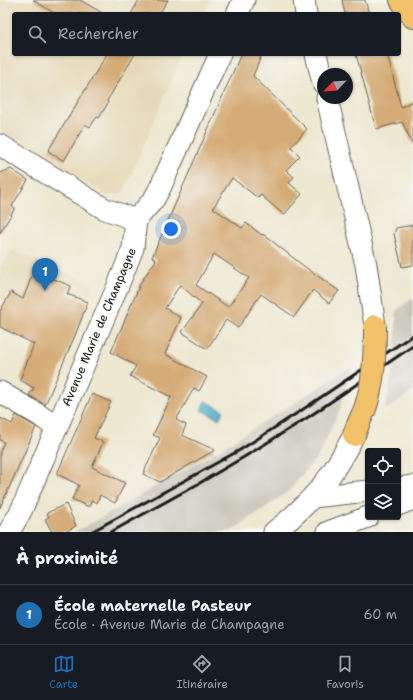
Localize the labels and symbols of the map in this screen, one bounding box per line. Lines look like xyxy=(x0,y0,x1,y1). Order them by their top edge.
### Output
north arrow xyxy=(317,68,353,104)
your location xyxy=(161,219,181,239)
street label: Avenue Marie de Champagne xyxy=(58,245,140,409)
pin: 1 xyxy=(32,258,58,291)

